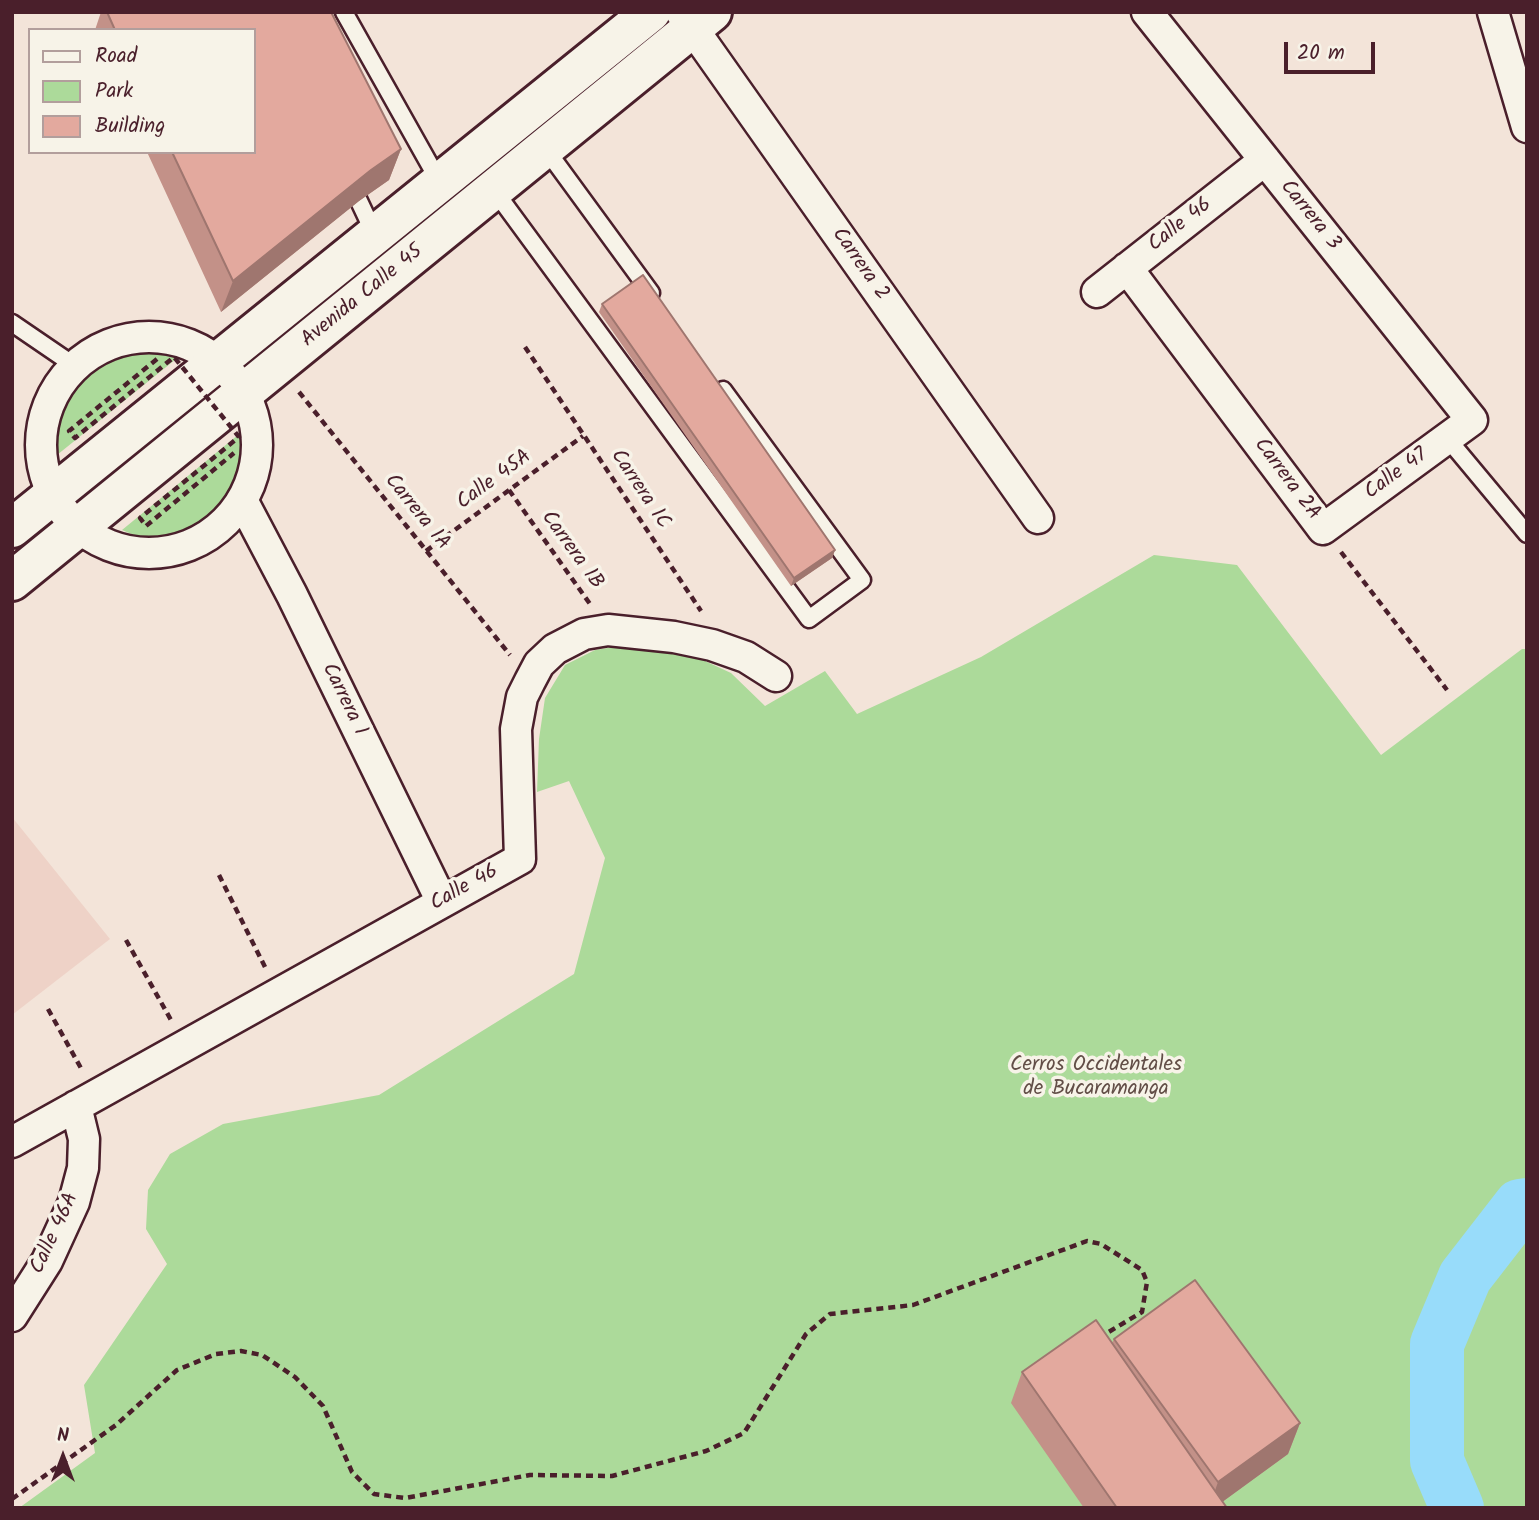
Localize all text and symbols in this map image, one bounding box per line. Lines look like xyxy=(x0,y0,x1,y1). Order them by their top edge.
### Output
legend xyxy=(28,28,256,154)
scale bar xyxy=(1287,28,1378,72)
text: 20 m xyxy=(1297,37,1345,70)
text: Road xyxy=(95,40,137,73)
text: Park xyxy=(95,75,133,108)
text: Building xyxy=(95,110,165,143)
street label: Carrera 3 xyxy=(1273,176,1345,256)
street label: Calle 46 xyxy=(1144,193,1218,259)
street label: Carrera 2 xyxy=(825,224,893,306)
street label: Avenida Calle 45 xyxy=(297,240,429,354)
street label: Carrera 2A xyxy=(1247,434,1325,526)
street label: Calle 47 xyxy=(1361,444,1433,506)
street label: Calle 45A xyxy=(453,445,537,517)
street label: Carrera 1C xyxy=(603,446,675,534)
street label: Carrera 1A xyxy=(378,470,454,556)
street label: Carrera 1B xyxy=(534,507,608,595)
street label: Carrera 1 xyxy=(315,660,371,740)
street label: Calle 46 xyxy=(427,860,503,918)
park label: Cerros Occidentales de Bucaramanga xyxy=(1010,1053,1182,1103)
street label: Calle 46A xyxy=(26,1189,86,1279)
text: N xyxy=(57,1421,69,1451)
north arrow xyxy=(28,1422,98,1492)

